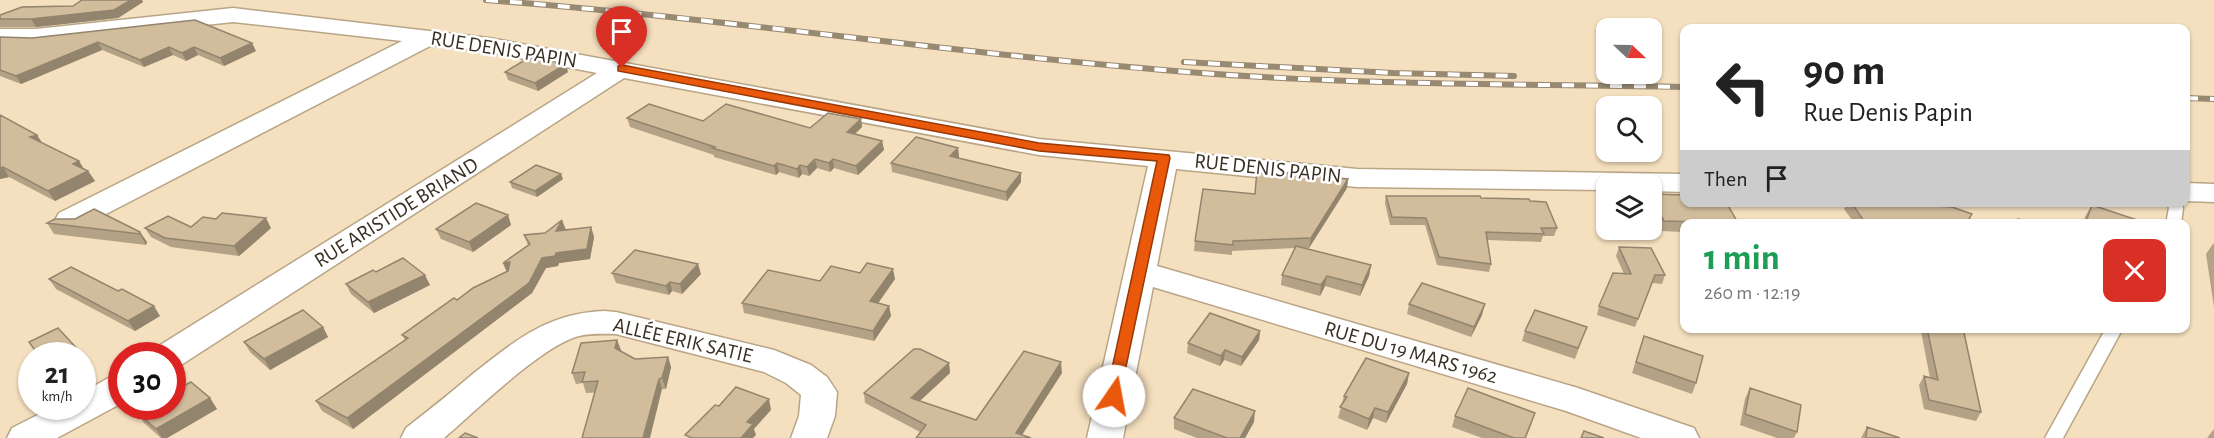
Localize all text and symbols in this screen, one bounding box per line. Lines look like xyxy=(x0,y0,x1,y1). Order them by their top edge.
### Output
pin xyxy=(596,6,647,68)
icon: arrive xyxy=(605,15,638,48)
north arrow xyxy=(1596,18,1662,84)
map controls xyxy=(1596,18,1662,240)
street label: RUE DENIS PAPIN xyxy=(429,28,579,71)
icon: left xyxy=(1704,48,1782,126)
text: 90 m xyxy=(1803,50,1885,92)
button: search xyxy=(1596,96,1662,162)
text: Rue Denis Papin xyxy=(1803,99,1973,126)
street label: RUE DENIS PAPIN xyxy=(1193,150,1343,187)
street label: RUE ARISTIDE BRIAND xyxy=(311,154,482,271)
icon: arrive xyxy=(1760,162,1793,195)
text: Then xyxy=(1704,168,1748,190)
button: layers xyxy=(1596,174,1662,240)
button: close xyxy=(2103,239,2166,302)
text: 1 min xyxy=(1704,240,1780,276)
text: 260 m · 12:19 xyxy=(1704,283,1800,303)
street label: ALLÉE ERIK SATIE xyxy=(611,312,755,367)
street label: RUE DU 19 MARS 1962 xyxy=(1322,318,1500,387)
speed limit sign: 30 xyxy=(108,342,186,420)
text: 21 xyxy=(45,359,69,389)
position arrow xyxy=(1082,364,1146,428)
text: km/h xyxy=(42,389,72,404)

